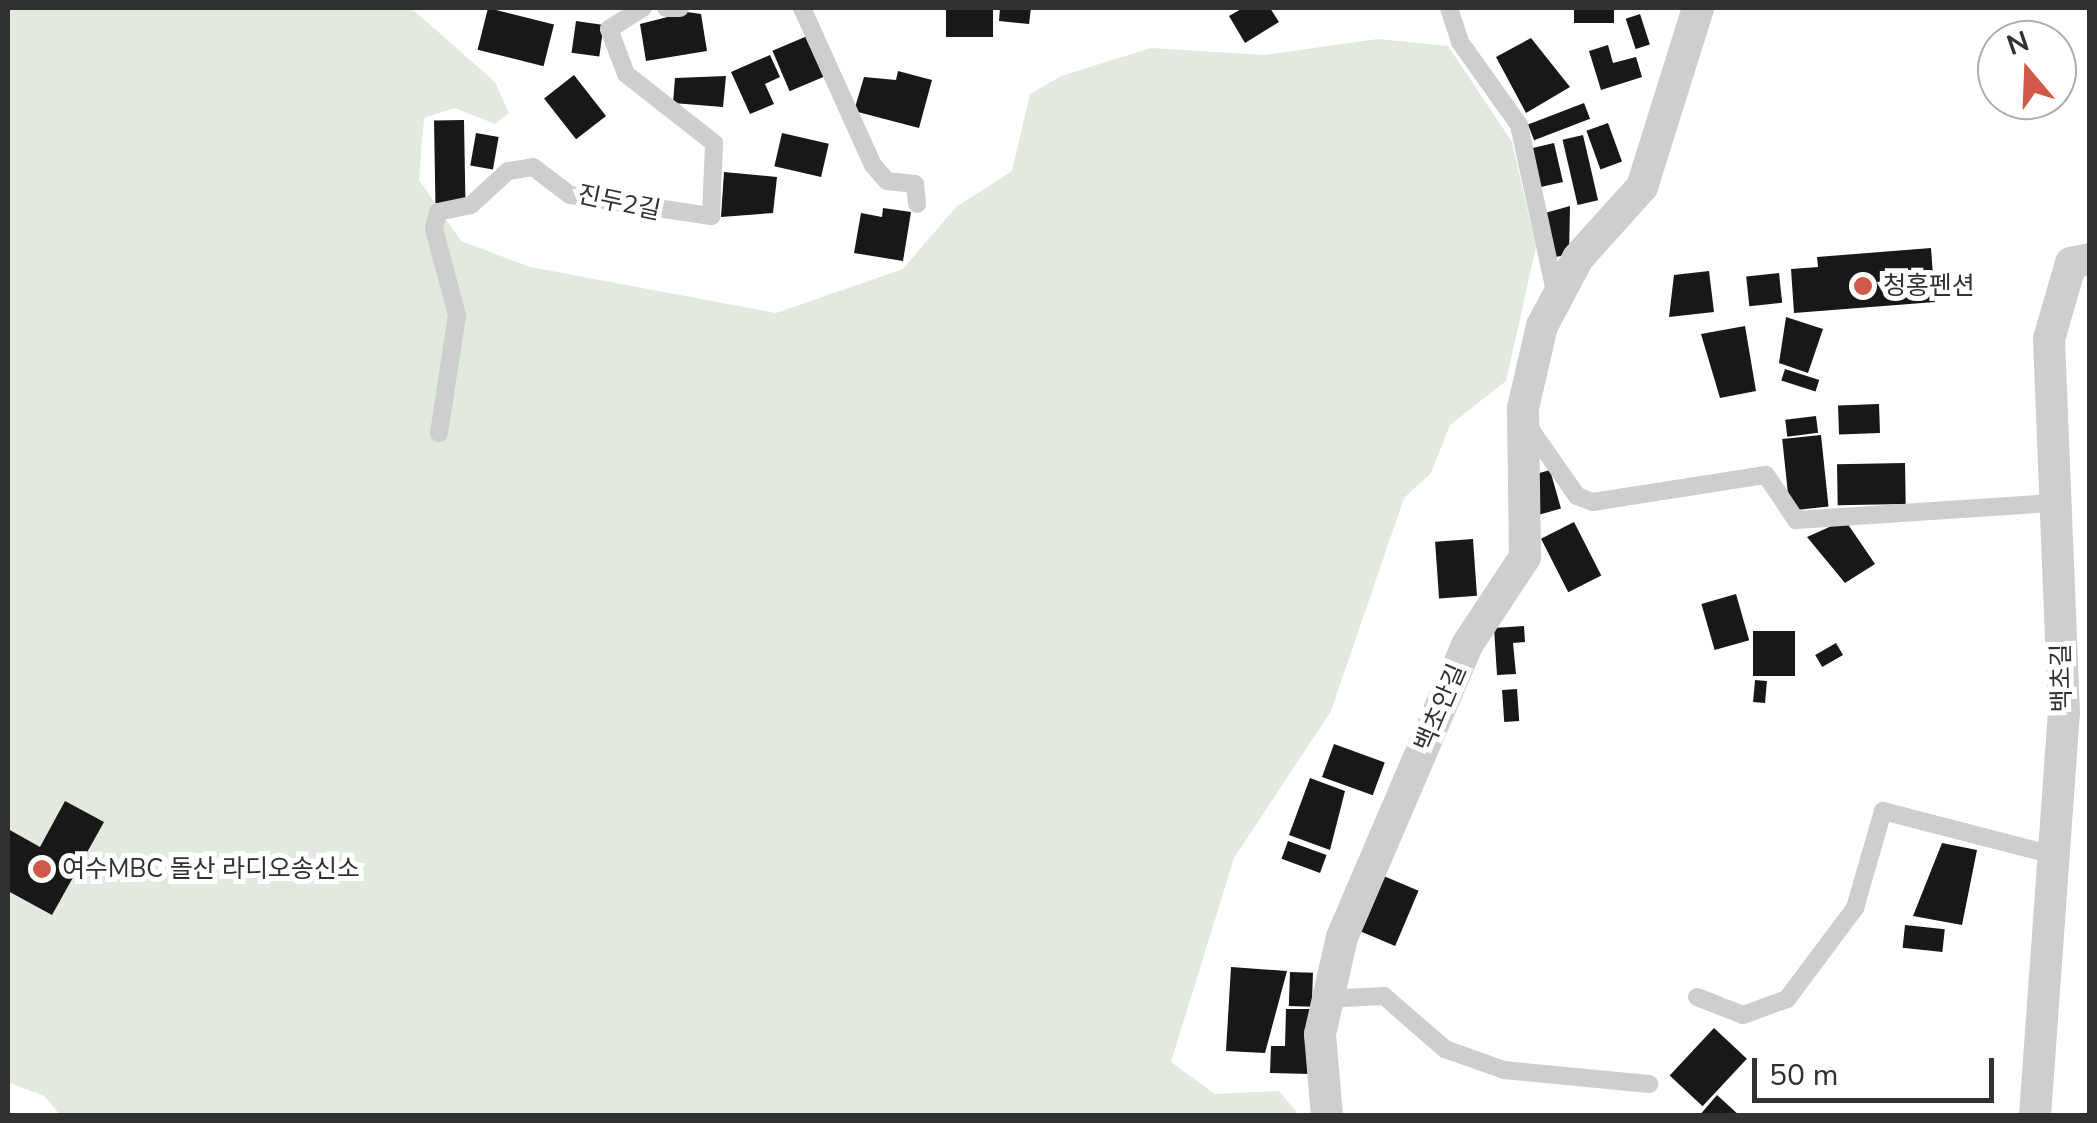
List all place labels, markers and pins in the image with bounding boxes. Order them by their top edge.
place label: 청홍펜션 [1883,271,1975,301]
marker: 청홍펜션 [1852,275,1874,297]
place label: 여수MBC 돌산 라디오송신소 [62,854,360,884]
marker: 여수MBC 돌산 라디오송신소 [31,858,53,880]

